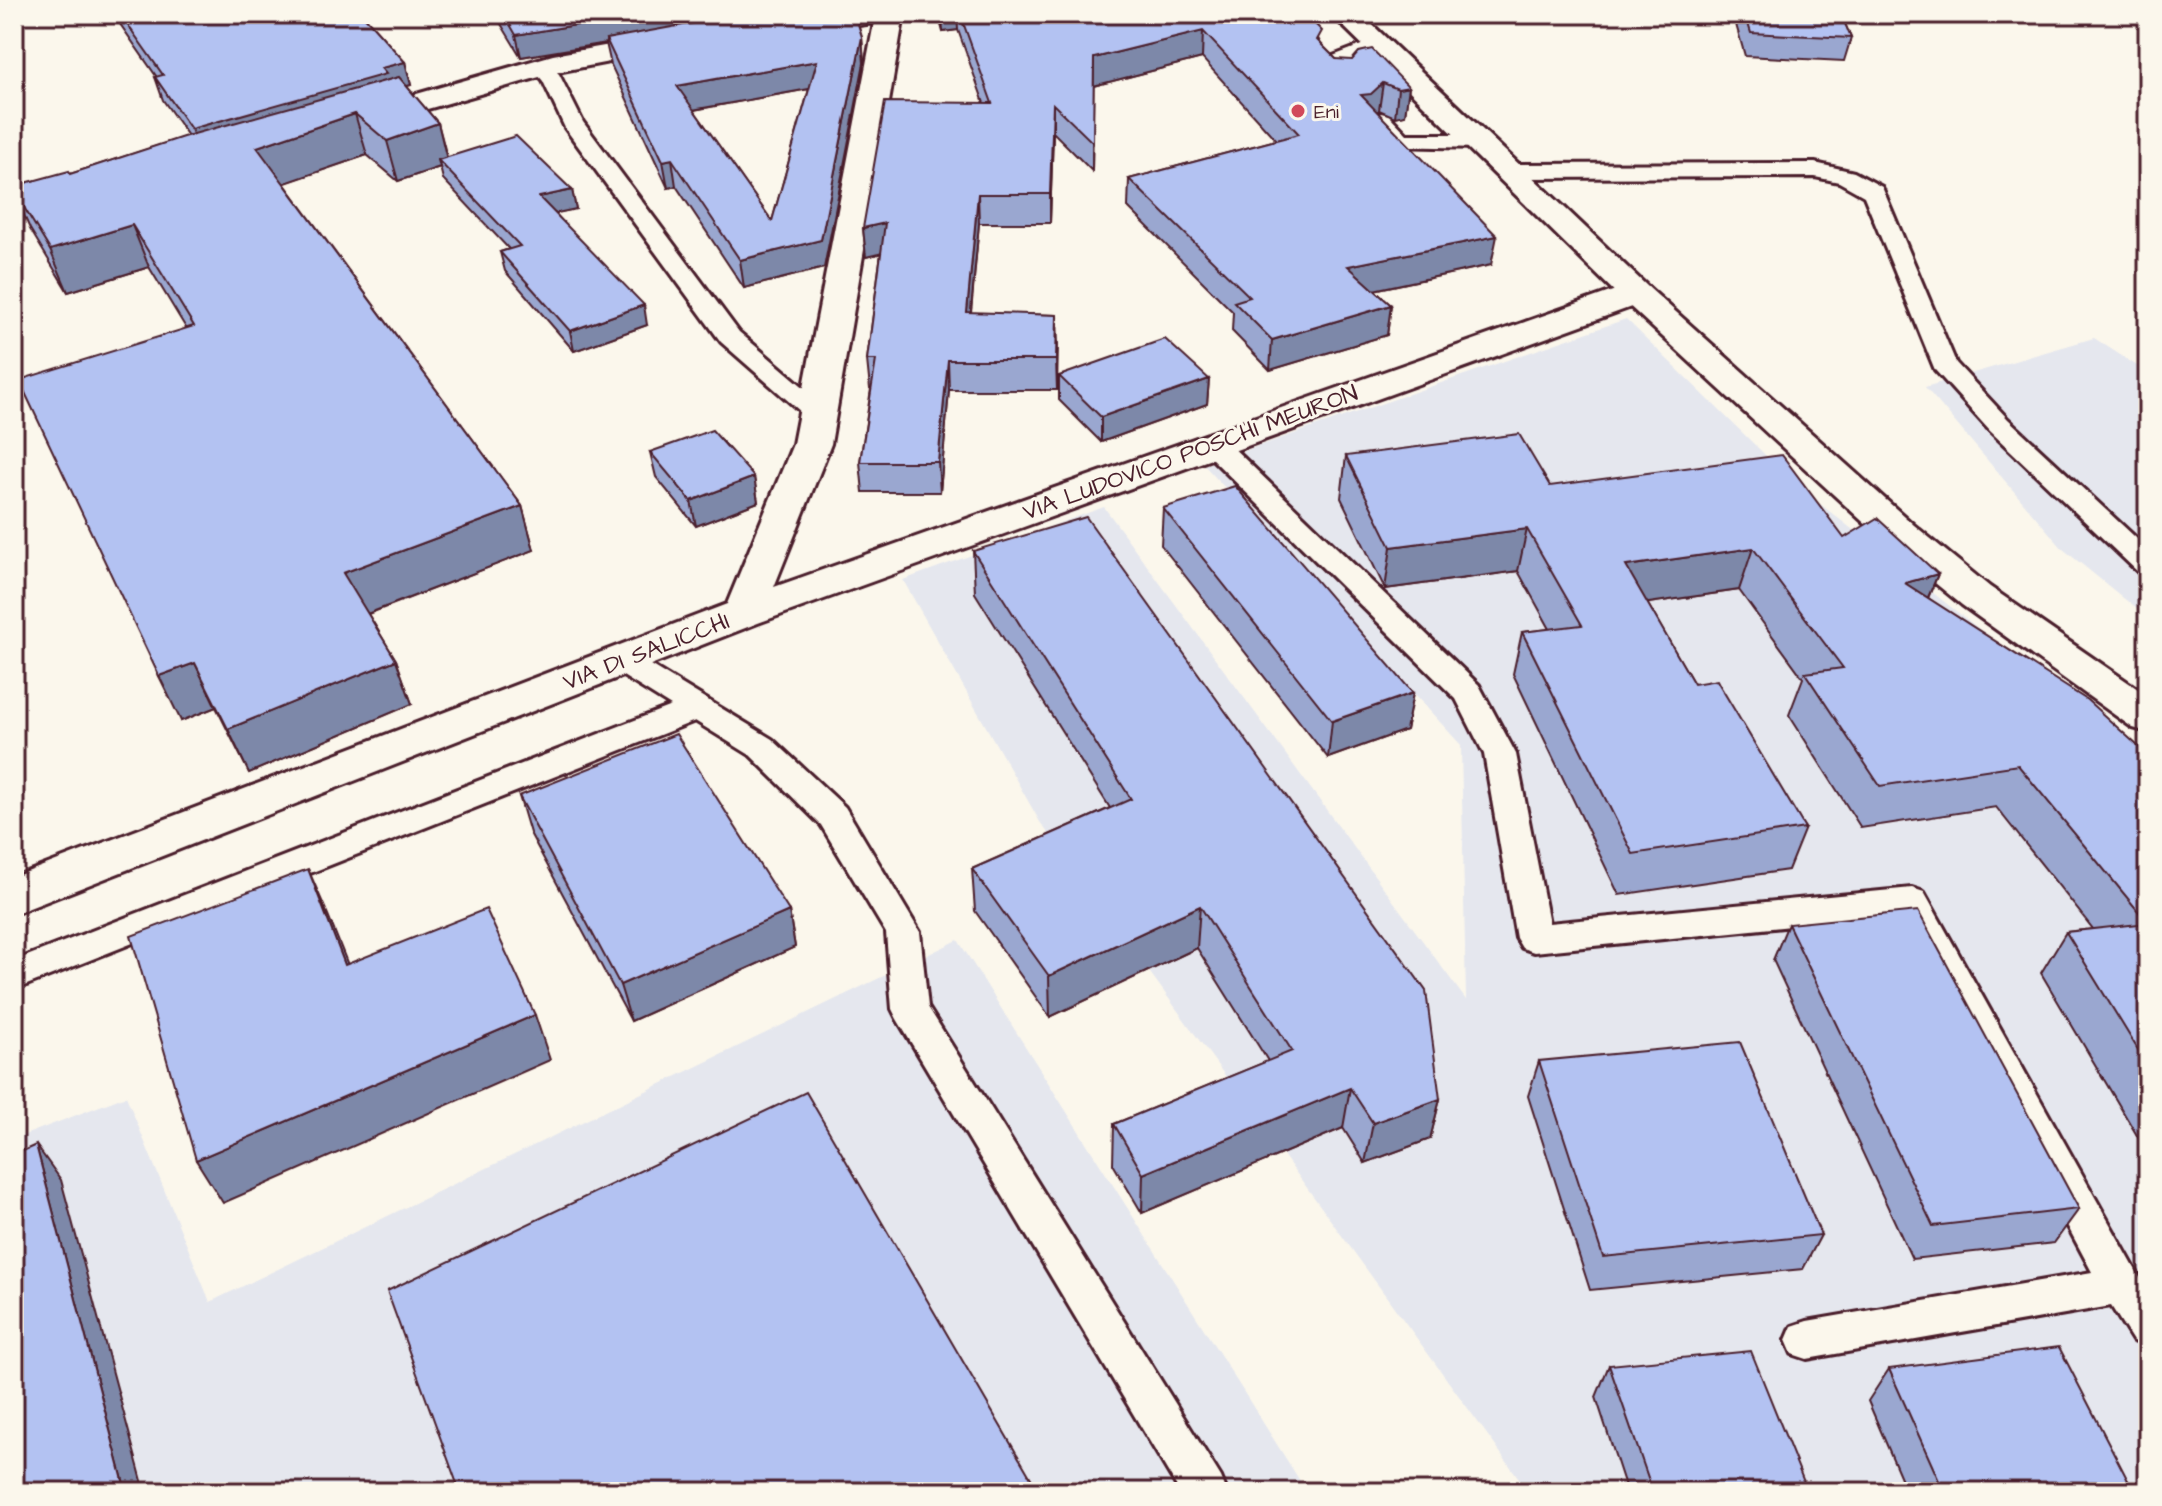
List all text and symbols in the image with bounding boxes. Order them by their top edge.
place label: Eni [1314,98,1339,126]
marker: Eni [1289,102,1307,120]
street label: VIA LUDOVICO POSCHI MEURON [1018,376,1363,529]
street label: VIA DI SALICCHI [558,605,734,699]

